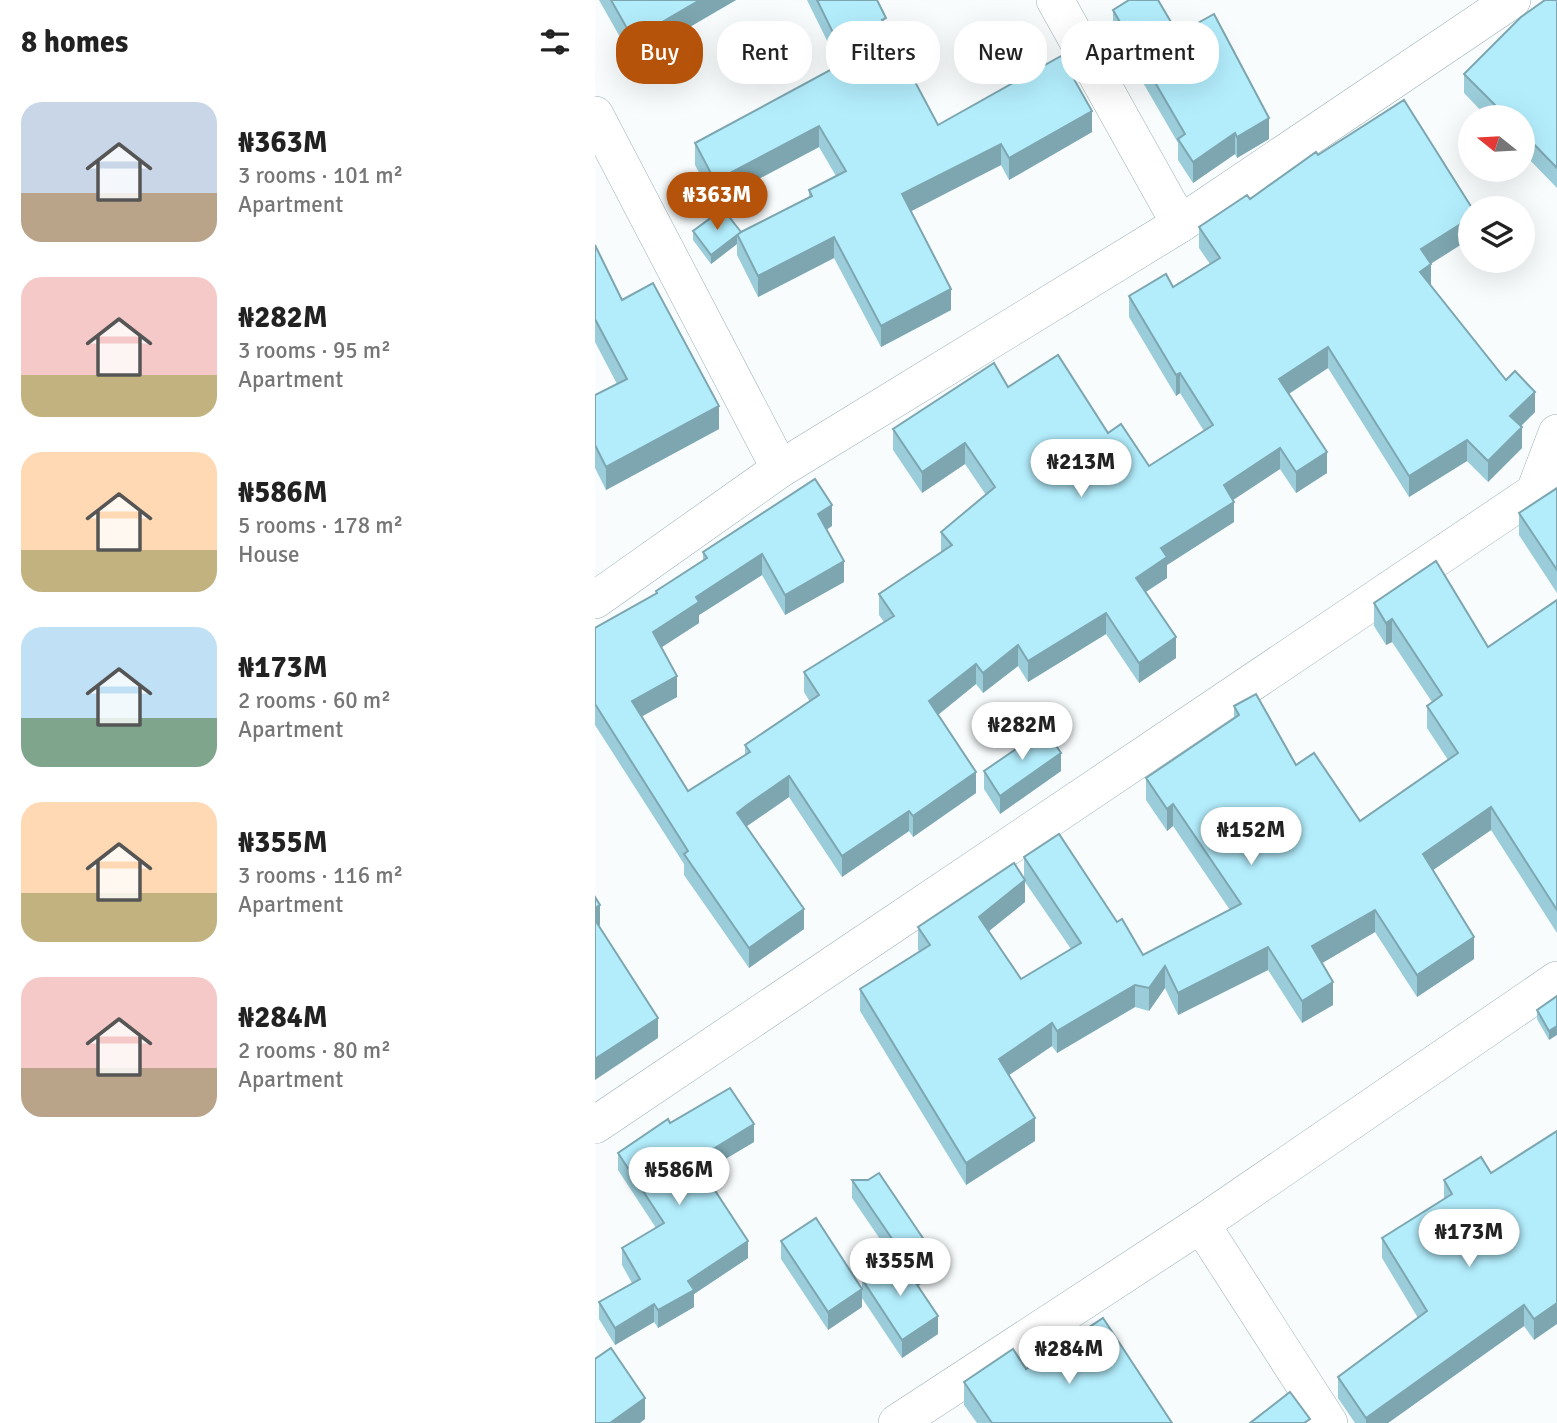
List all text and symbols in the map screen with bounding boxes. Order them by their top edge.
chip: Buy [616,21,703,84]
chip: Rent [717,21,812,84]
chip: Filters [826,21,940,84]
chip: New [954,21,1047,84]
chip: Apartment [1061,21,1219,84]
icon: filters [536,23,574,61]
text: 8 homes [21,24,128,61]
north arrow [1458,105,1535,182]
map controls [1458,105,1535,273]
text: ₦363M [238,124,328,161]
icon: home [77,130,161,214]
text: 3 rooms · 101 m² [238,161,403,190]
pin: ₦363M [668,173,766,232]
text: ₦363M [683,180,751,209]
text: Apartment [238,190,343,219]
button: layers [1458,196,1535,273]
text: ₦282M [238,299,328,336]
icon: home [77,305,161,389]
text: 3 rooms · 95 m² [238,336,391,365]
text: Apartment [238,365,343,394]
pin: ₦213M [1032,440,1130,499]
text: ₦213M [1047,447,1115,476]
text: ₦586M [238,474,328,511]
icon: home [77,480,161,564]
text: 5 rooms · 178 m² [238,511,403,540]
text: House [238,540,300,569]
text: ₦173M [238,649,328,686]
icon: home [77,655,161,739]
text: 2 rooms · 60 m² [238,686,391,715]
pin: ₦282M [973,702,1071,762]
text: ₦282M [988,710,1056,739]
text: Apartment [238,715,343,744]
pin: ₦152M [1202,808,1300,867]
text: ₦152M [1217,815,1285,844]
text: ₦355M [238,824,328,861]
icon: home [77,830,161,914]
text: 3 rooms · 116 m² [238,861,403,890]
text: Apartment [238,890,343,919]
text: ₦284M [238,999,328,1036]
icon: home [77,1005,161,1089]
text: 2 rooms · 80 m² [238,1036,391,1065]
text: Apartment [238,1065,343,1094]
pin: ₦586M [630,1148,728,1207]
text: ₦586M [645,1155,713,1184]
pin: ₦173M [1420,1210,1518,1269]
text: ₦173M [1435,1217,1503,1246]
pin: ₦355M [851,1238,949,1298]
text: ₦355M [866,1246,934,1275]
pin: ₦284M [1020,1326,1118,1386]
text: ₦284M [1035,1334,1103,1363]

